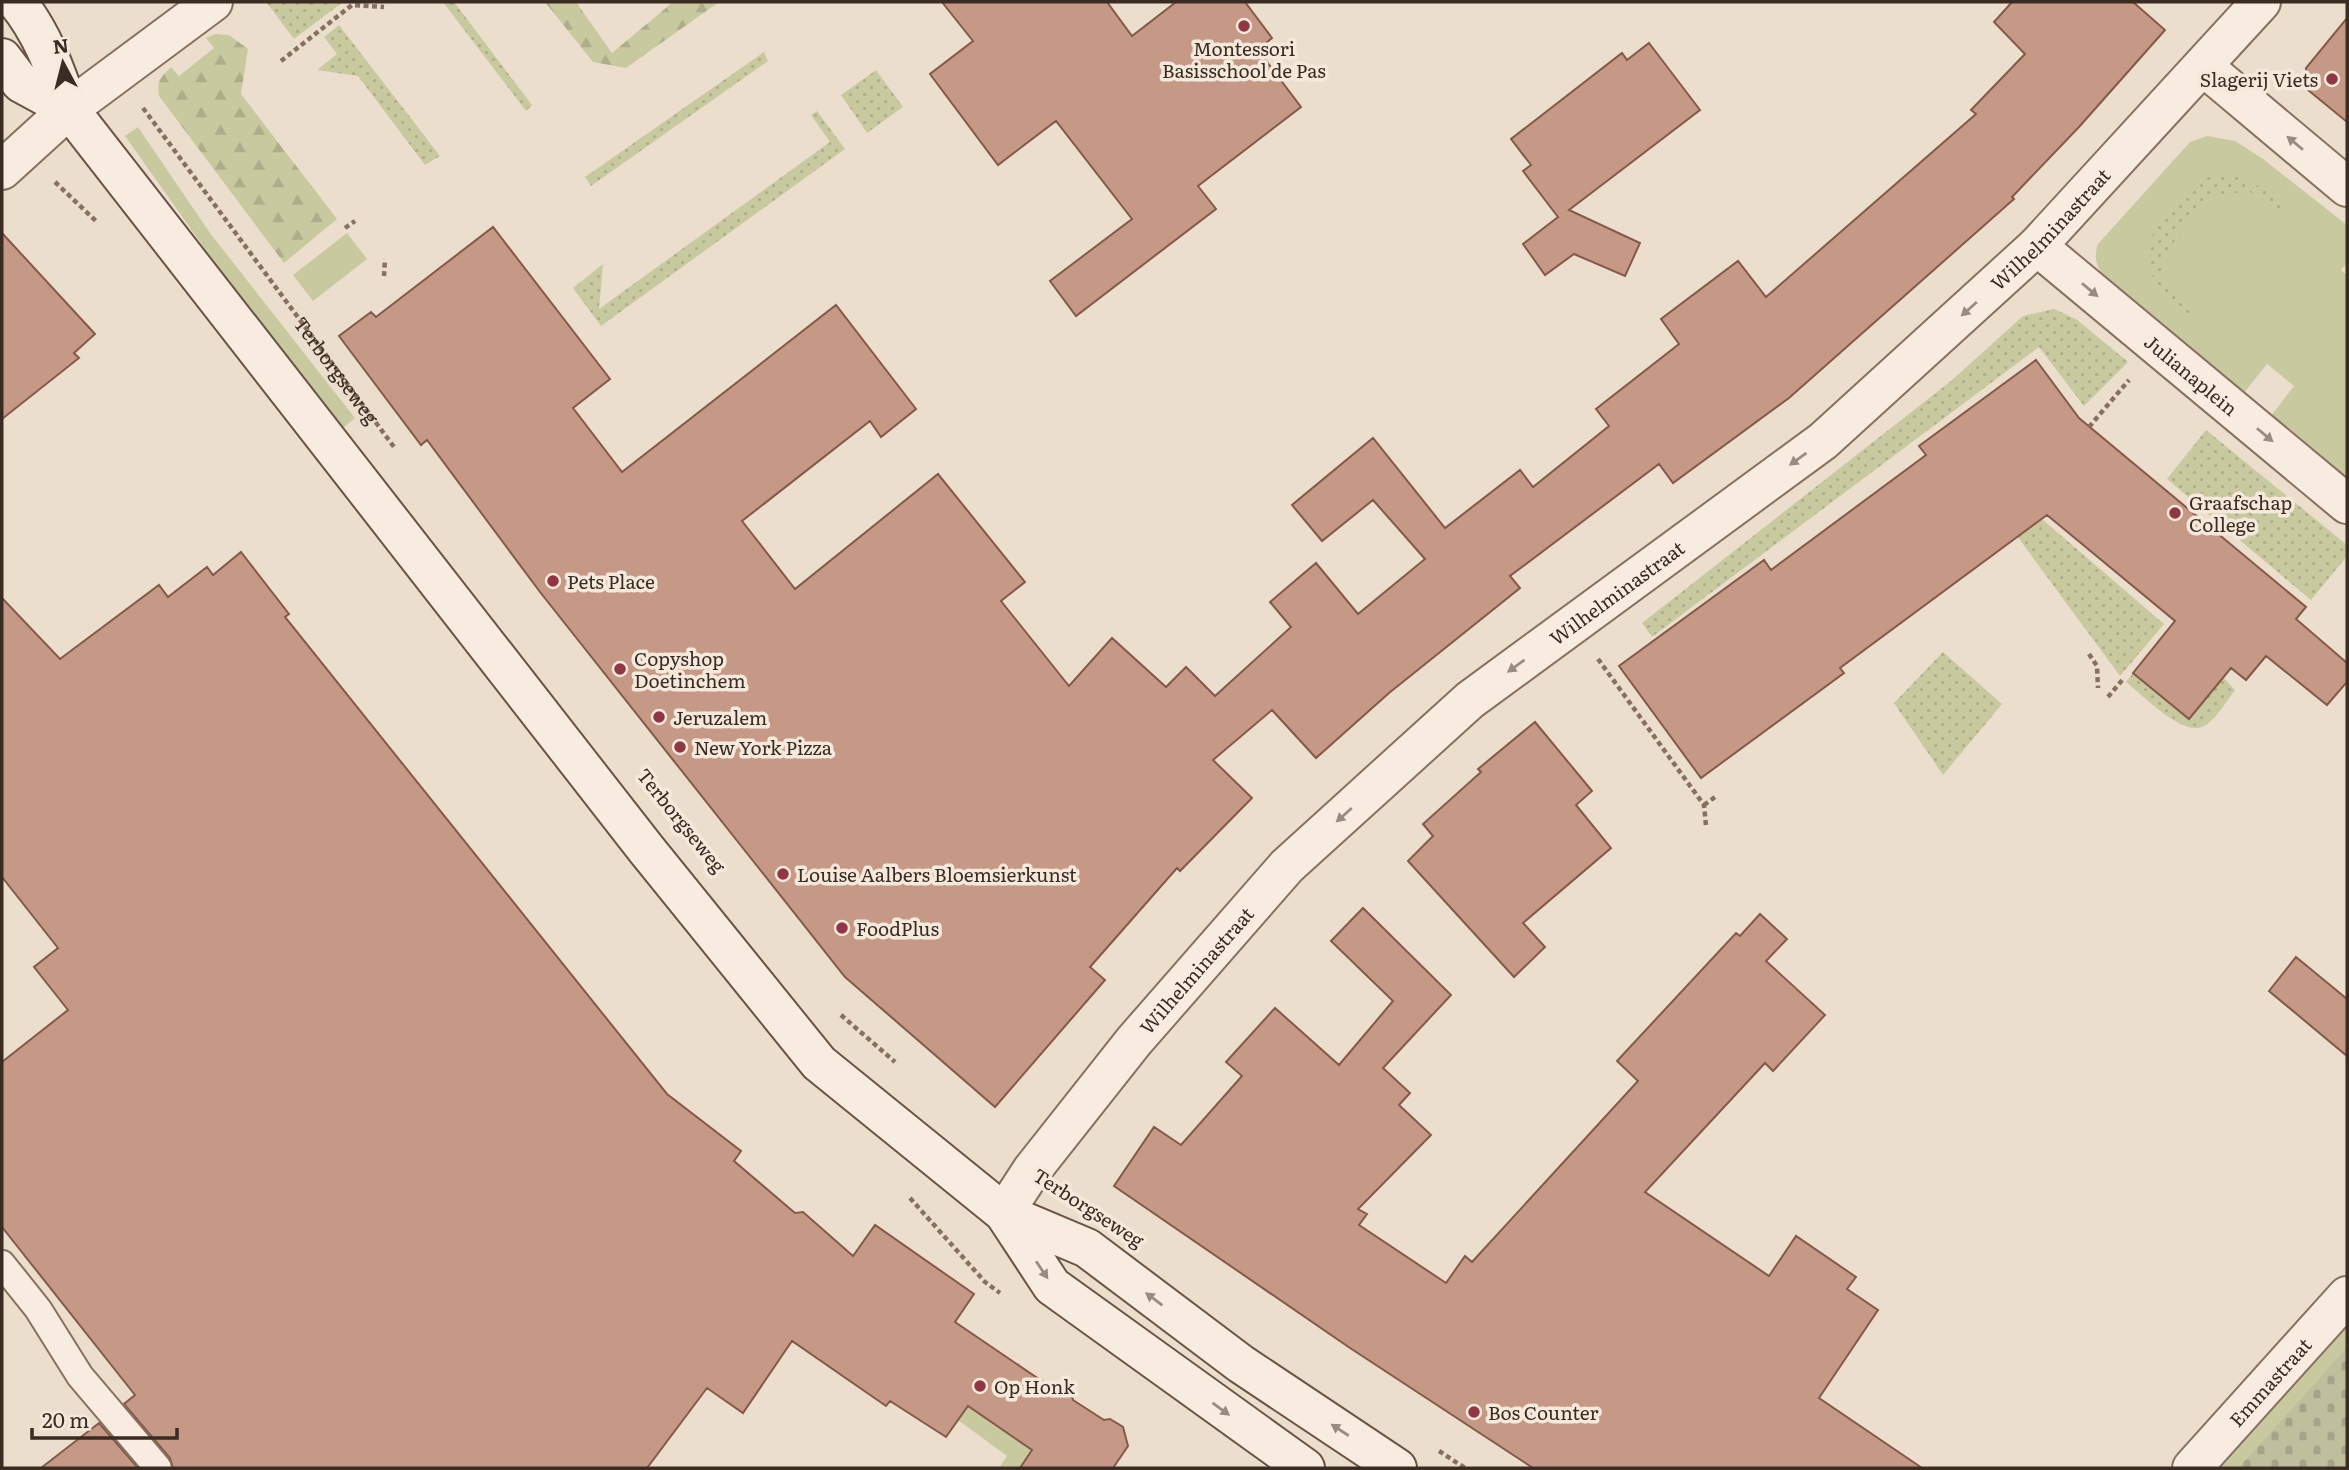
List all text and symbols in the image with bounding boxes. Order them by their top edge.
marker: Montessori Basisschool de Pas [1236,18,1252,34]
north arrow [28,28,98,98]
text: N [51,30,70,60]
place label: Montessori Basisschool de Pas [1162,34,1326,84]
place label: Slagerij Viets [2200,65,2318,93]
marker: Slagerij Viets [2324,71,2340,87]
one-way arrow [2286,135,2304,151]
street label: Wilhelminastraat [1984,161,2116,296]
one-way arrow [2081,282,2098,297]
one-way arrow [1961,300,1978,316]
street label: Terborgseweg [288,310,386,430]
street label: Julianaplein [2139,327,2244,422]
one-way arrow [2256,427,2273,442]
one-way arrow [1790,452,1808,467]
place label: Graafschap College [2189,488,2292,538]
marker: Graafschap College [2167,505,2183,521]
street label: Wilhelminastraat [1543,533,1690,651]
place label: Pets Place [567,567,655,595]
marker: Pets Place [545,573,561,589]
place label: Copyshop Doetinchem [634,644,746,694]
one-way arrow [1507,659,1525,673]
marker: Copyshop Doetinchem [612,661,628,677]
place label: Jeruzalem [673,703,767,731]
marker: Jeruzalem [651,709,667,725]
place label: New York Pizza [694,733,833,761]
marker: New York Pizza [672,739,688,755]
street label: Terborgseweg [631,762,733,879]
one-way arrow [1336,806,1353,822]
place label: Louise Aalbers Bloemsierkunst [797,860,1077,888]
marker: Louise Aalbers Bloemsierkunst [775,866,791,882]
street label: Wilhelminastraat [1132,900,1260,1040]
place label: FoodPlus [856,914,939,942]
marker: FoodPlus [834,920,850,936]
street label: Terborgseweg [1028,1161,1150,1254]
one-way arrow [1035,1260,1048,1280]
one-way arrow [1146,1291,1164,1306]
street label: Emmastraat [2222,1331,2317,1432]
place label: Op Honk [994,1372,1075,1400]
marker: Op Honk [972,1378,988,1394]
scale bar [32,1396,177,1440]
place label: Bos Counter [1488,1398,1598,1426]
one-way arrow [1211,1402,1230,1416]
text: 20 m [42,1403,89,1434]
marker: Bos Counter [1466,1404,1482,1420]
one-way arrow [1330,1424,1349,1437]

